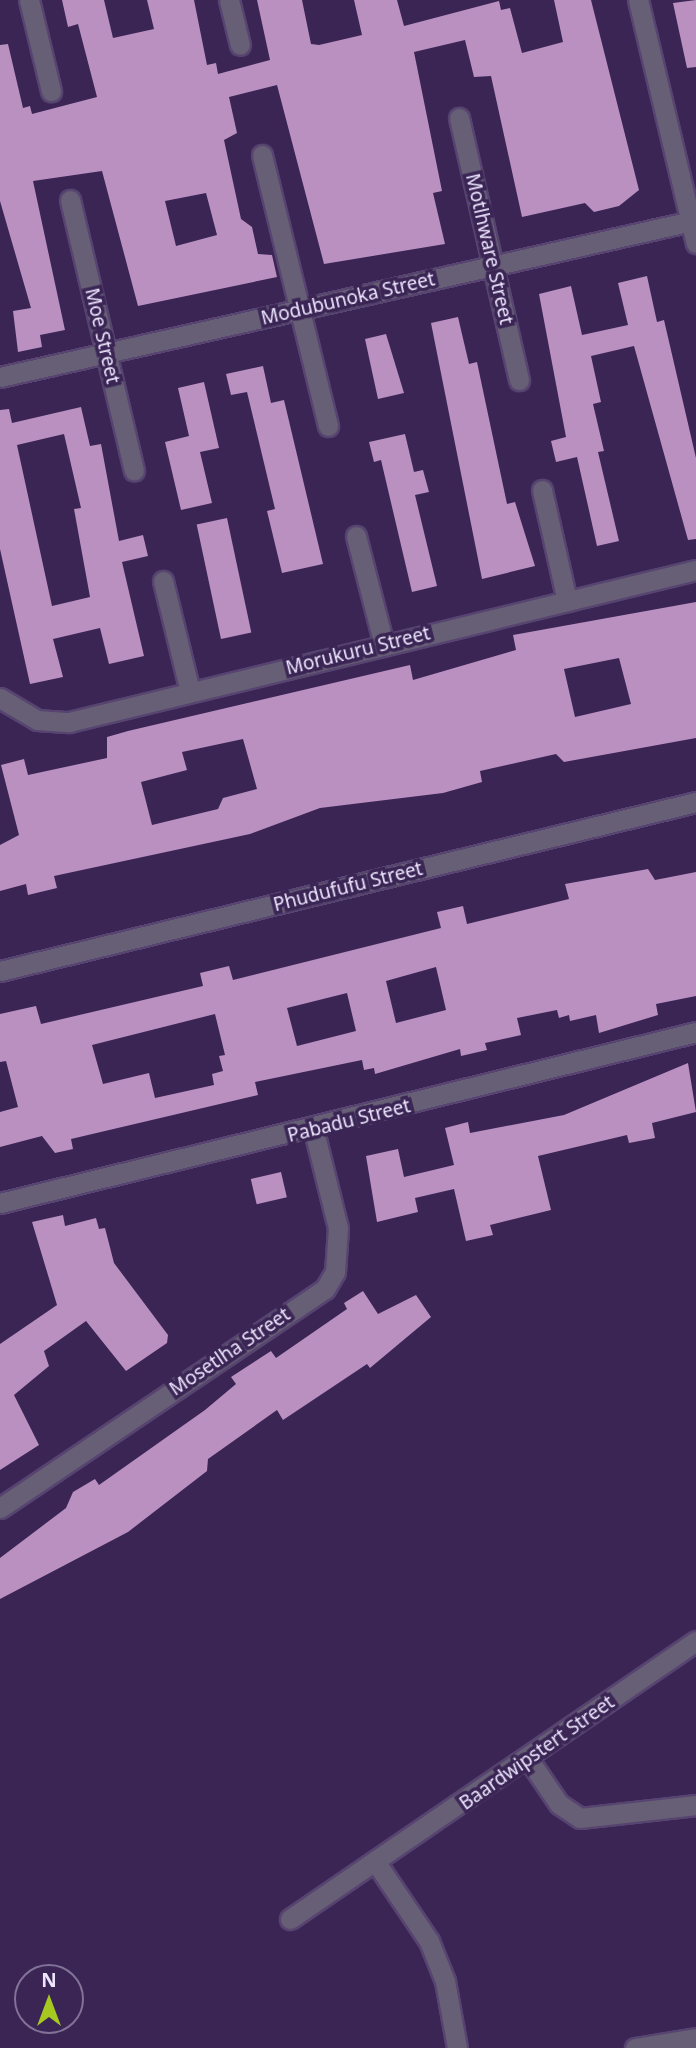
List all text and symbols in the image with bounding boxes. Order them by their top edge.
street label: Motlhware Street [461,171,517,327]
street label: Modubunoka Street [259,268,437,330]
street label: Moe Street [80,286,124,386]
street label: Morukuru Street [284,622,432,680]
street label: Phudufufu Street [271,857,425,917]
street label: Pabadu Street [285,1095,413,1147]
street label: Mosetlha Street [165,1303,295,1401]
street label: Baardwipstert Street [455,1691,619,1815]
north arrow [14,1964,84,2034]
text: N [41,1967,57,1993]

